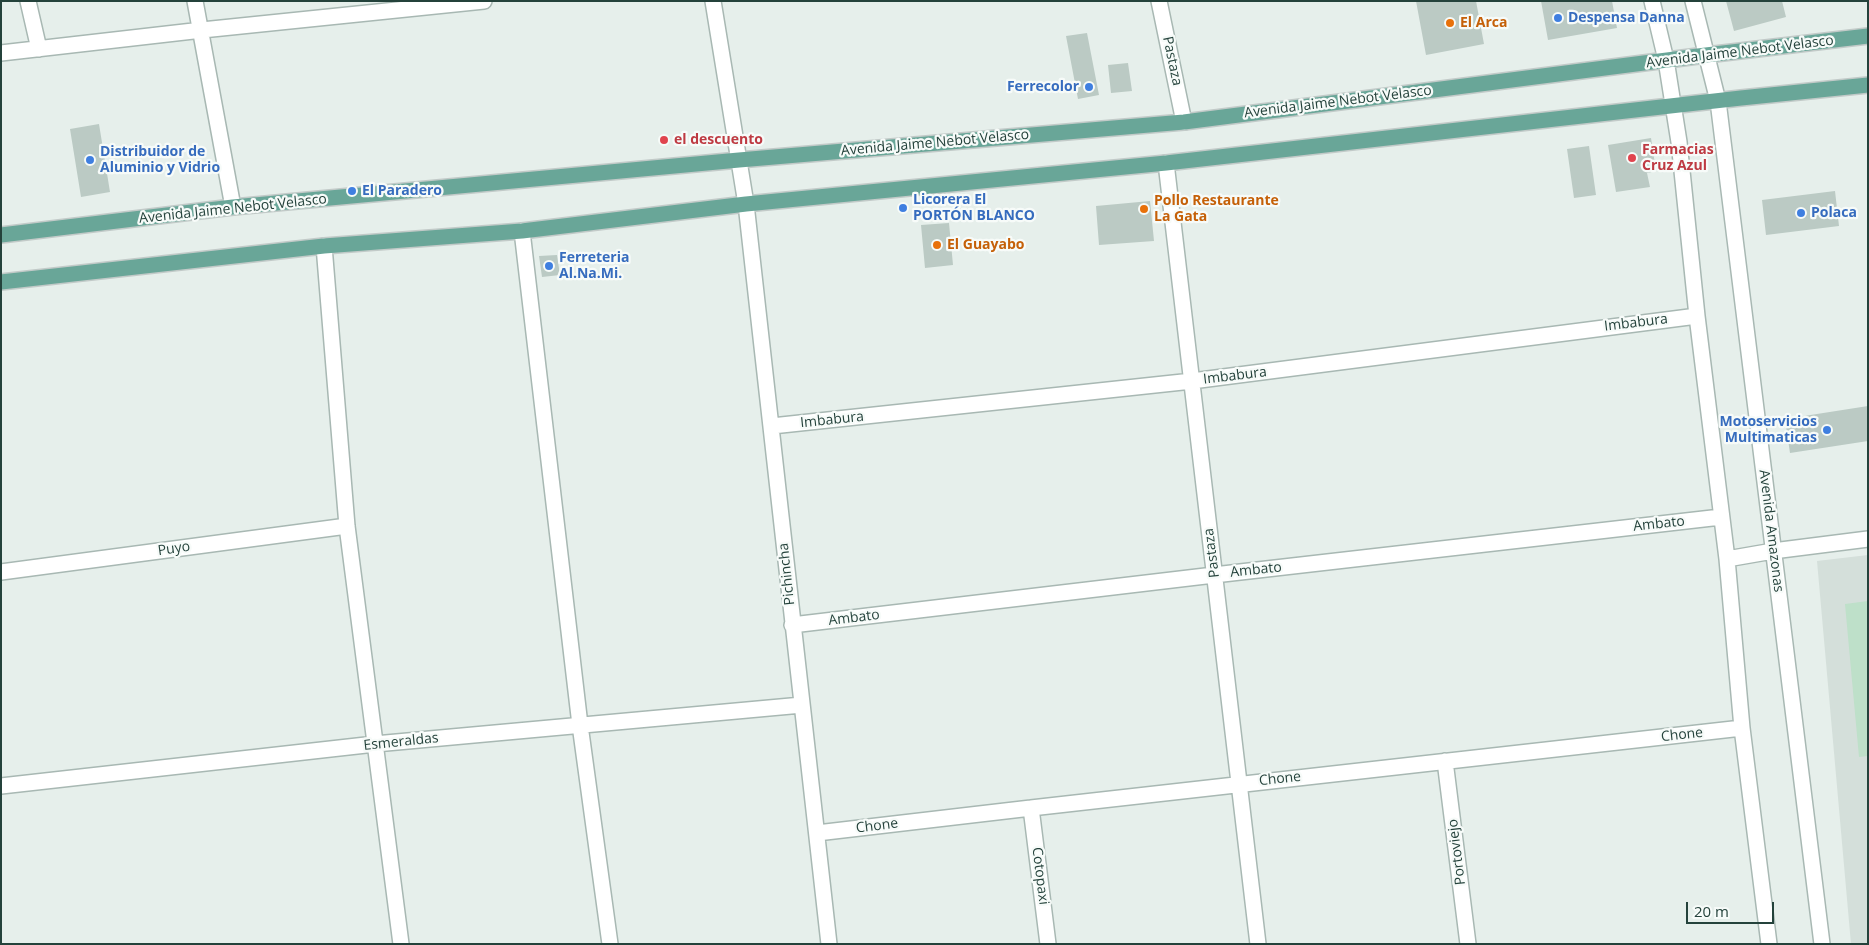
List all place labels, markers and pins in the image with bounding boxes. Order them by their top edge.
place label: Despensa Danna [1568,10,1685,26]
marker: Despensa Danna [1552,12,1564,24]
place label: El Arca [1460,15,1507,31]
marker: El Arca [1444,17,1456,29]
place label: Ferrecolor [1007,79,1079,95]
marker: Ferrecolor [1083,81,1095,93]
place label: el descuento [674,132,763,148]
marker: el descuento [658,134,670,146]
place label: Farmacias Cruz Azul [1642,142,1714,174]
place label: Distribuidor de Aluminio y Vidrio [100,144,220,176]
marker: Farmacias Cruz Azul [1626,152,1638,164]
marker: Distribuidor de Aluminio y Vidrio [84,154,96,166]
place label: El Paradero [362,183,442,199]
marker: El Paradero [346,185,358,197]
place label: Licorera El PORTÓN BLANCO [913,192,1035,224]
place label: Pollo Restaurante La Gata [1154,193,1279,226]
marker: Licorera El PORTÓN BLANCO [897,202,909,214]
marker: Pollo Restaurante La Gata [1138,203,1150,215]
place label: Polaca [1811,205,1857,221]
marker: Polaca [1795,207,1807,219]
place label: El Guayabo [947,237,1024,253]
marker: El Guayabo [931,239,943,251]
place label: Ferreteria Al.Na.Mi. [559,250,629,282]
marker: Ferreteria Al.Na.Mi. [543,260,555,272]
place label: Motoservicios Multimaticas [1719,414,1817,447]
marker: Motoservicios Multimaticas [1821,424,1833,436]

